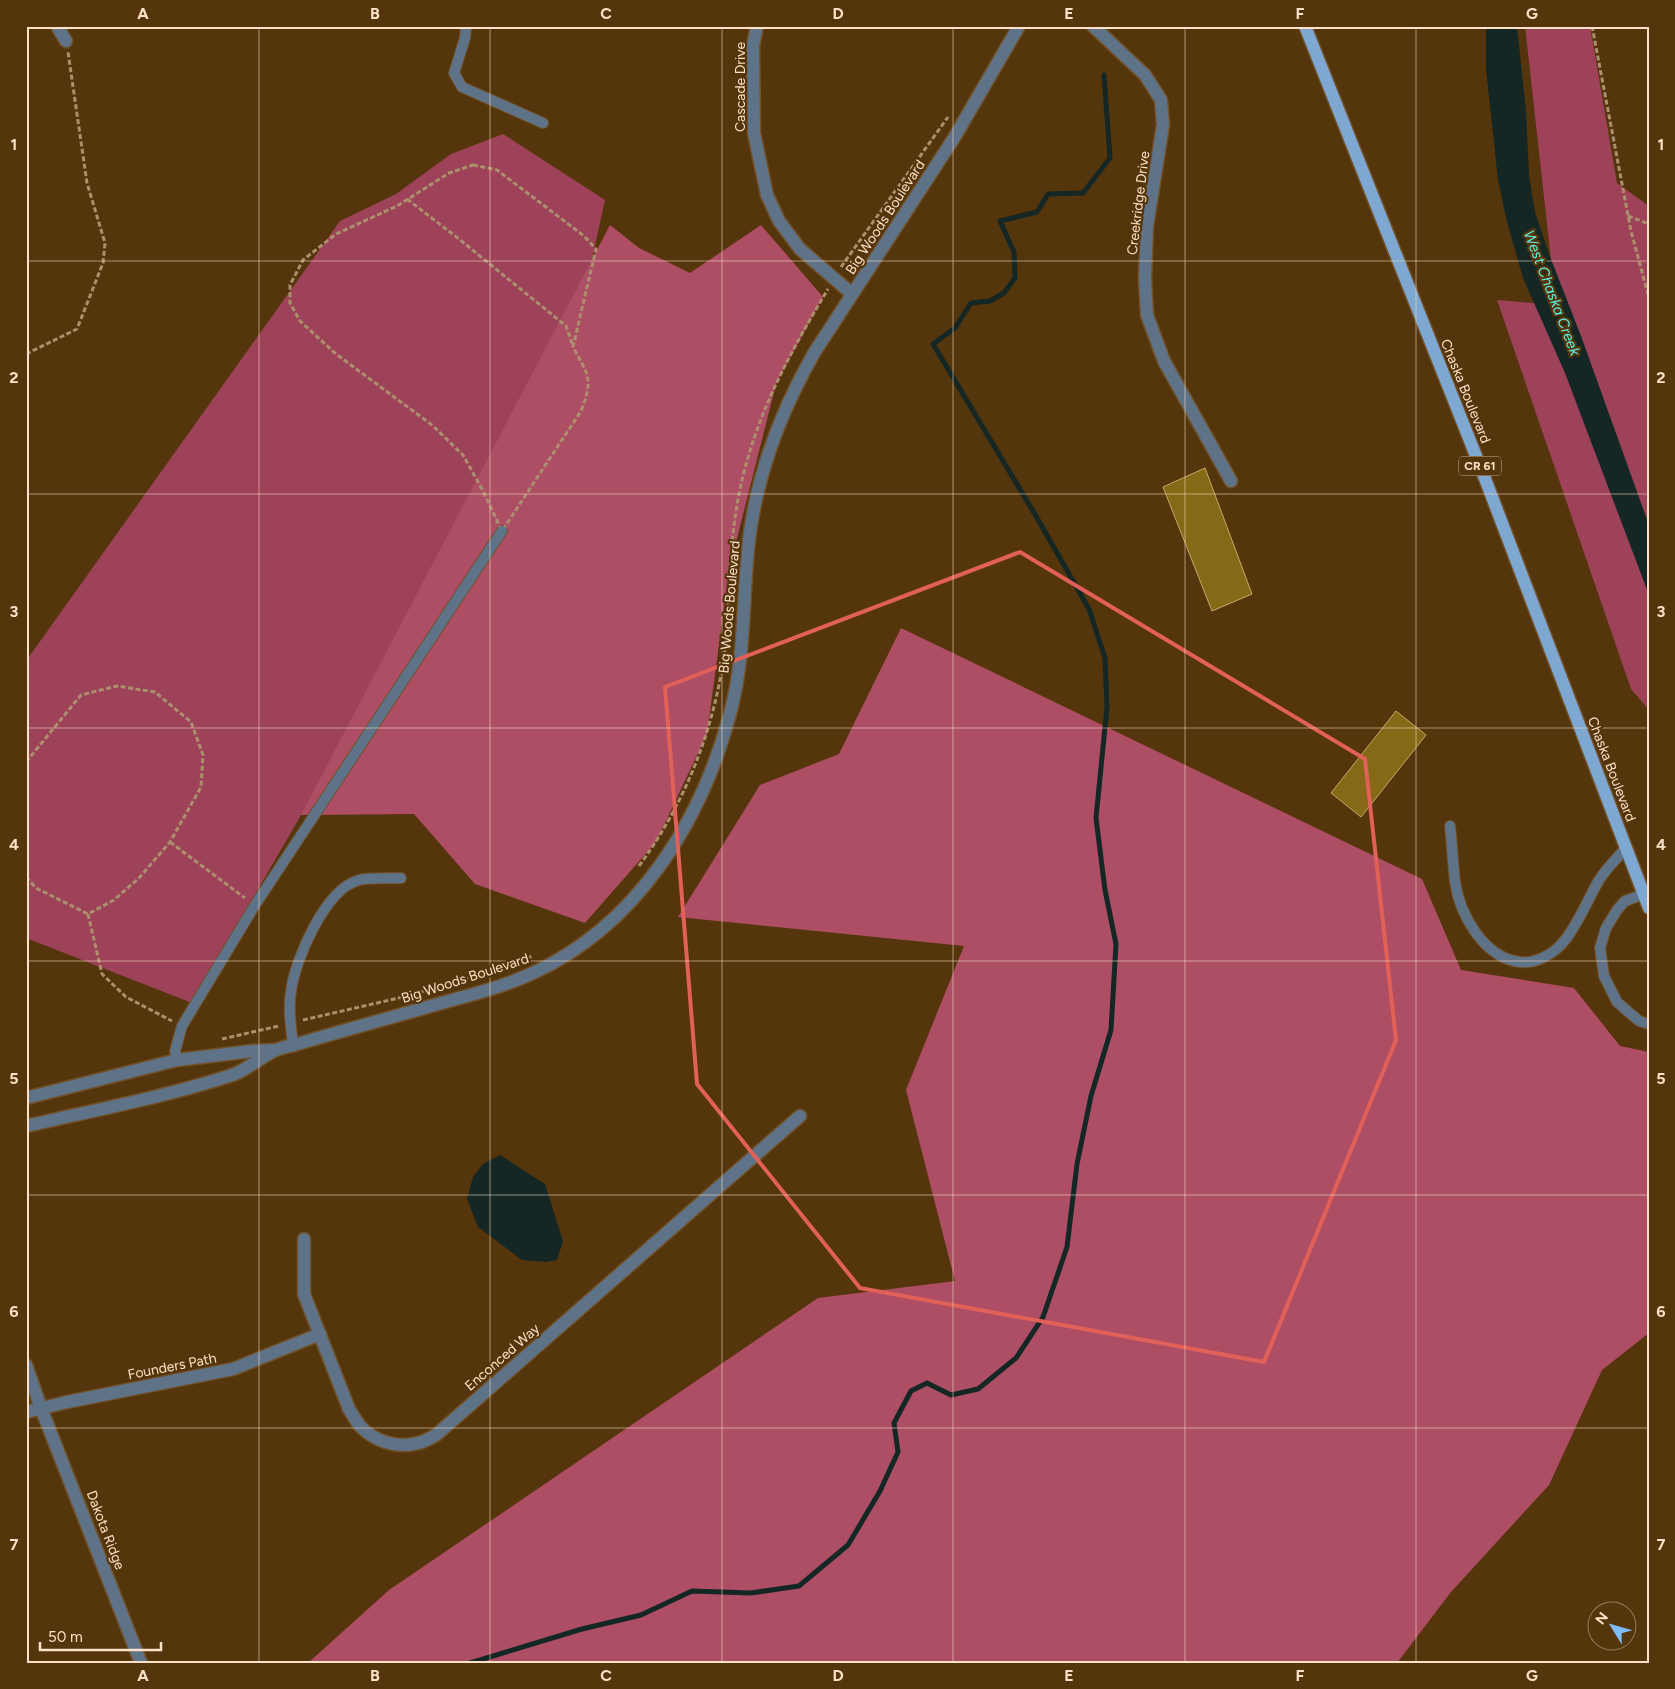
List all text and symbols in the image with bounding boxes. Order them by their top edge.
text: A [137,4,149,23]
text: B [370,4,380,23]
text: C [600,4,612,23]
text: D [832,4,844,23]
text: E [1064,4,1074,23]
text: F [1296,4,1305,23]
text: G [1526,4,1538,23]
street label: Cascade Drive [732,42,749,132]
text: 1 [11,135,17,154]
text: 1 [1658,135,1664,154]
street label: Creekridge Drive [1124,150,1153,256]
street label: Big Woods Boulevard [842,157,929,278]
water label: West Chaska Creek [1520,228,1584,359]
street label: Chaska Boulevard [1437,337,1494,446]
text: 2 [9,368,19,387]
text: 2 [1656,368,1666,387]
road number: CR 61 [1459,456,1501,476]
street label: Big Woods Boulevard [715,540,744,674]
text: 3 [10,602,19,621]
text: 3 [1657,602,1666,621]
street label: Chaska Boulevard [1584,714,1639,824]
text: 4 [9,835,19,854]
text: 4 [1656,835,1666,854]
street label: Big Woods Boulevard [399,950,531,1007]
text: 5 [9,1069,19,1088]
text: 5 [1656,1069,1666,1088]
text: 6 [9,1302,19,1321]
text: 6 [1656,1302,1666,1321]
street label: Enconced Way [461,1320,544,1395]
street label: Founders Path [126,1350,218,1383]
street label: Dakota Ridge [83,1488,129,1573]
text: 7 [10,1535,19,1554]
text: 7 [1657,1535,1666,1554]
north arrow [1588,1602,1638,1652]
text: N [1592,1609,1612,1628]
scale bar [40,1619,161,1651]
text: 50 m [48,1628,83,1646]
text: A [137,1666,149,1685]
text: B [370,1666,380,1685]
text: C [600,1666,612,1685]
text: D [832,1666,844,1685]
text: E [1064,1666,1074,1685]
text: F [1296,1666,1305,1685]
text: G [1526,1666,1538,1685]

